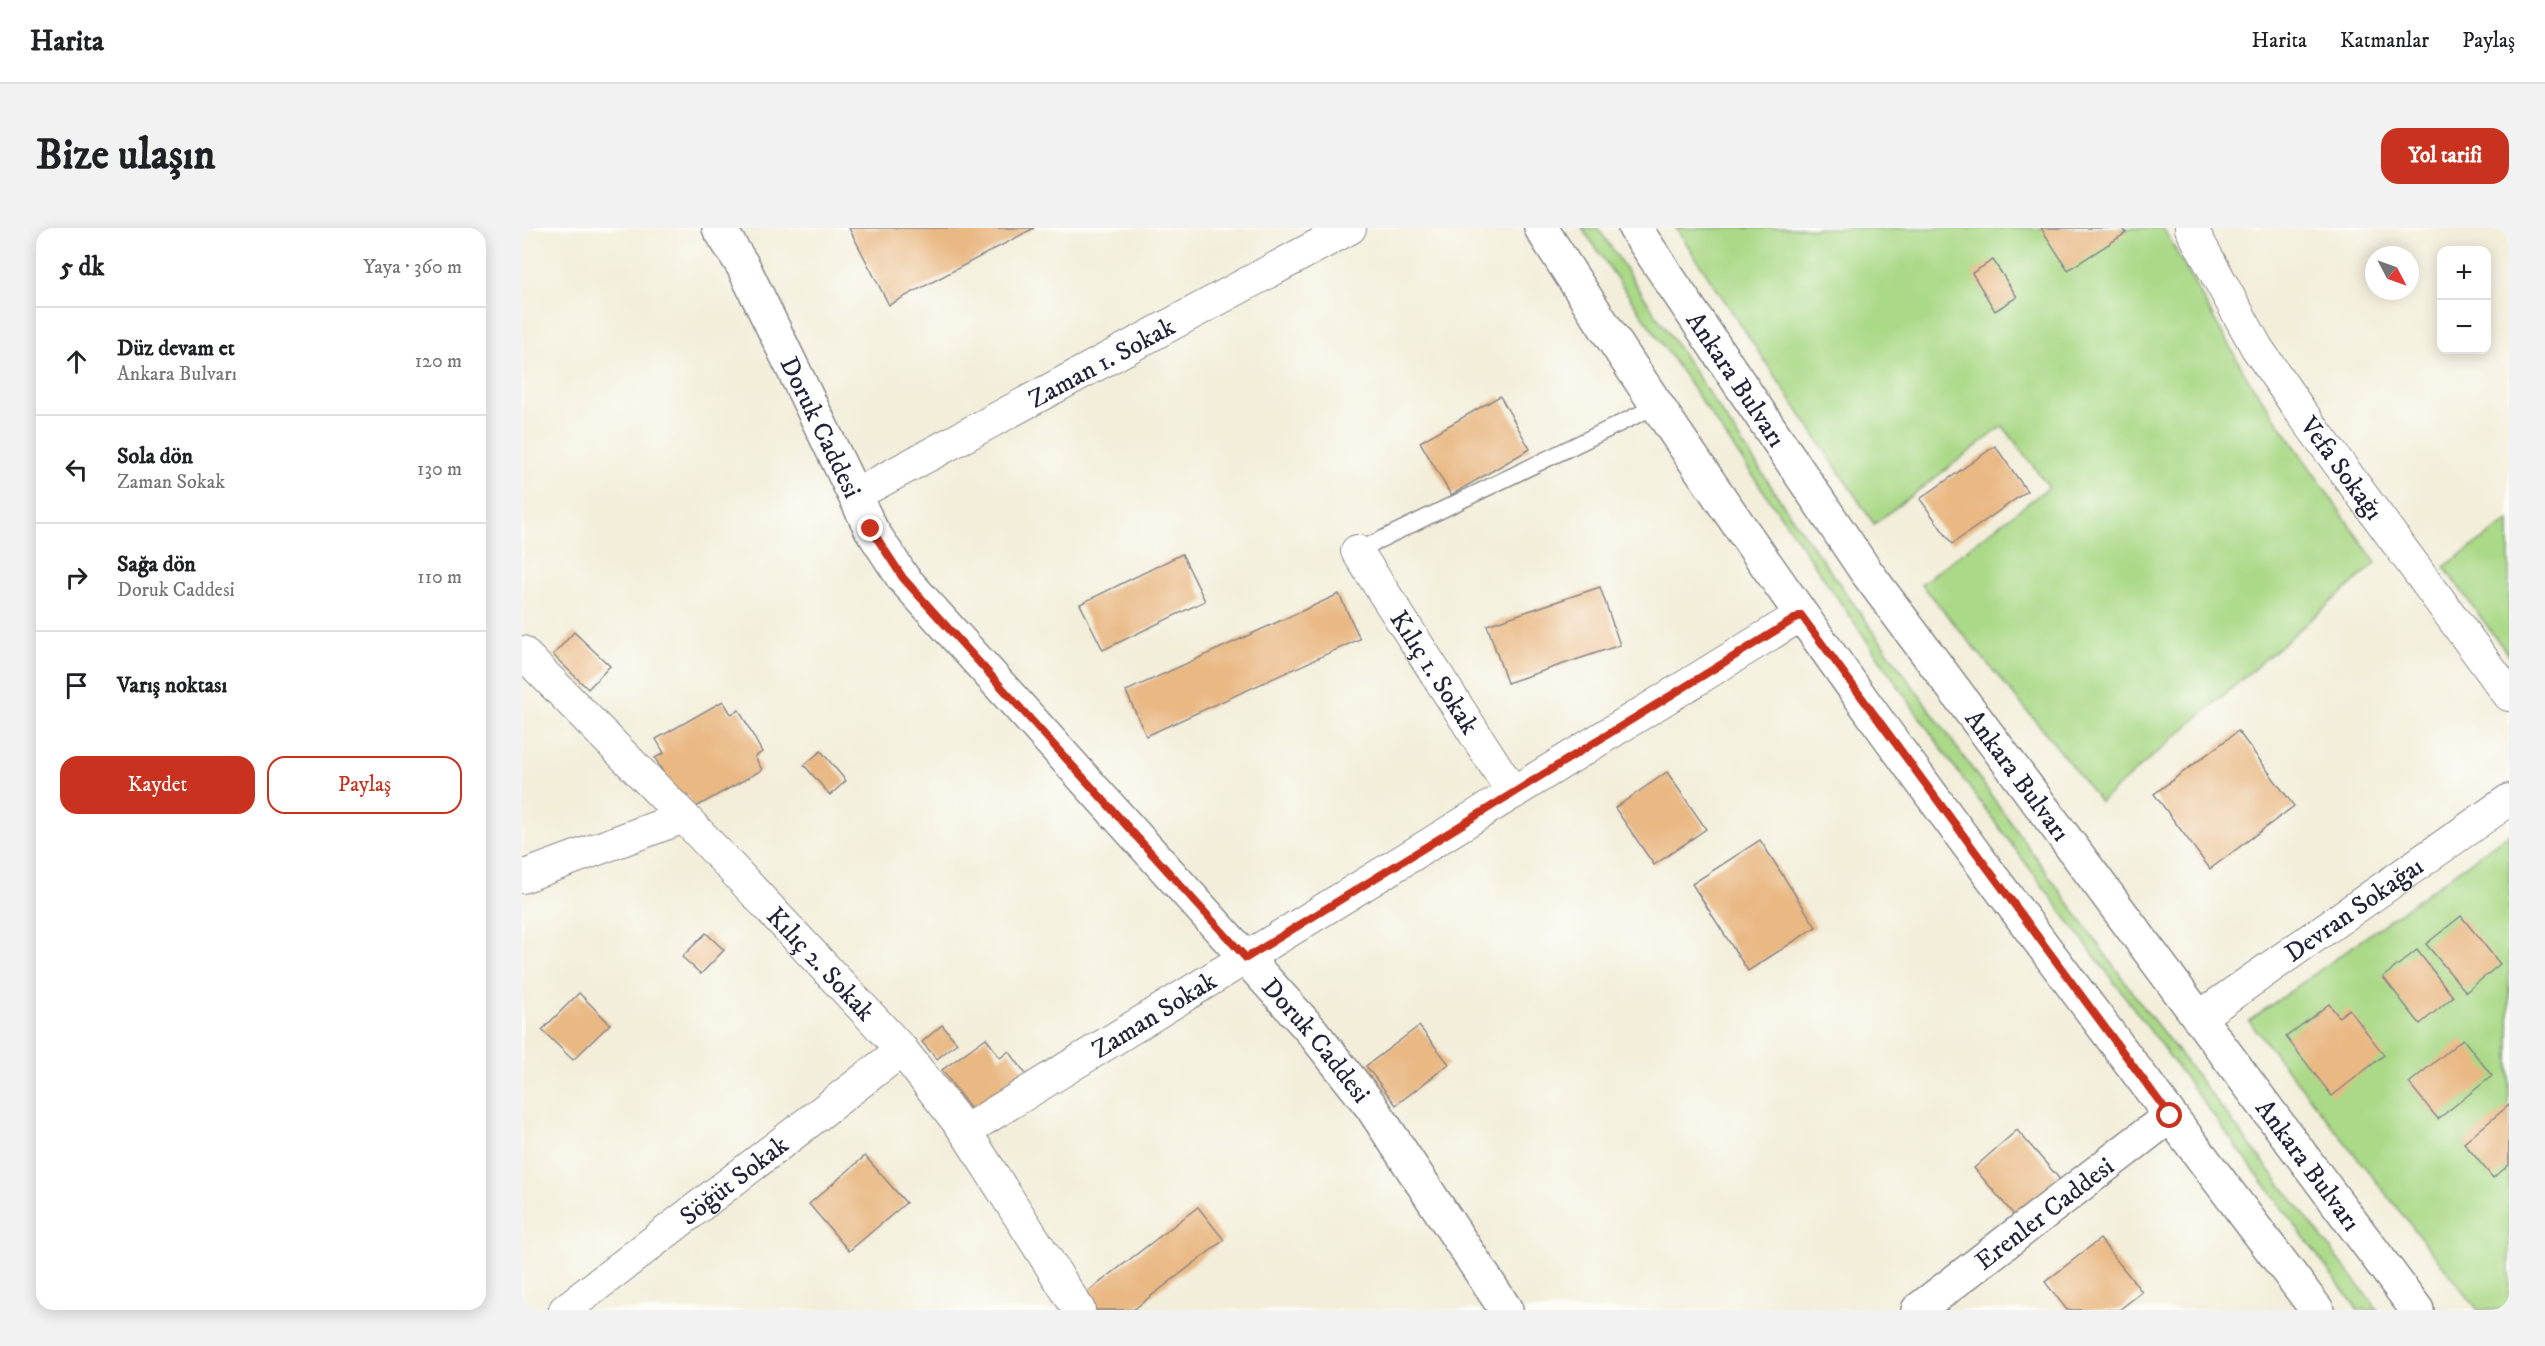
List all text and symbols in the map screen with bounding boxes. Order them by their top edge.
text: Harita [30,24,104,59]
text: Harita [2252,28,2307,54]
text: Katmanlar [2340,28,2429,54]
text: Paylaş [2462,28,2515,54]
button: Yol tarifi [2381,128,2509,184]
text: Bize ulaşın [36,130,216,182]
north arrow [2365,246,2419,300]
map controls [2437,246,2491,354]
button: + [2437,246,2491,300]
text: 5 dk [60,251,104,284]
text: Yaya · 360 m [363,255,462,280]
button: − [2437,300,2491,354]
street label: Ankara Bulvarı [1678,306,1793,454]
street label: Zaman 1. Sokak [1023,310,1181,416]
text: Düz devam et [117,335,235,362]
icon: ahead [60,345,93,378]
text: 120 m [415,349,462,374]
street label: Doruk Caddesi [772,352,868,504]
text: Ankara Bulvarı [117,362,237,387]
street label: Vefa Sokağı [2291,410,2390,527]
text: Sola dön [117,443,193,470]
icon: left [60,453,93,486]
text: 130 m [417,457,462,482]
text: Zaman Sokak [117,470,225,495]
route end [857,515,883,541]
text: Sağa dön [117,551,196,578]
icon: right [60,561,93,594]
text: 110 m [417,565,462,590]
text: Doruk Caddesi [117,578,235,603]
street label: Kılıç 1. Sokak [1382,605,1486,741]
icon: arrive [60,669,93,702]
text: Varış noktası [117,672,227,699]
street label: Ankara Bulvarı [1957,704,2077,848]
button: Kaydet [60,756,255,814]
button: Paylaş [267,756,462,814]
street label: Devran Sokağaı [2279,850,2430,970]
street label: Kılıç 2. Sokak [759,901,881,1029]
street label: Zaman Sokak [1086,965,1223,1067]
street label: Doruk Caddesi [1254,971,1377,1110]
street label: Ankara Bulvarı [2248,1093,2367,1238]
route start [2156,1102,2182,1128]
street label: Söğüt Sokak [674,1129,796,1233]
street label: Erenler Caddesi [1969,1150,2121,1278]

